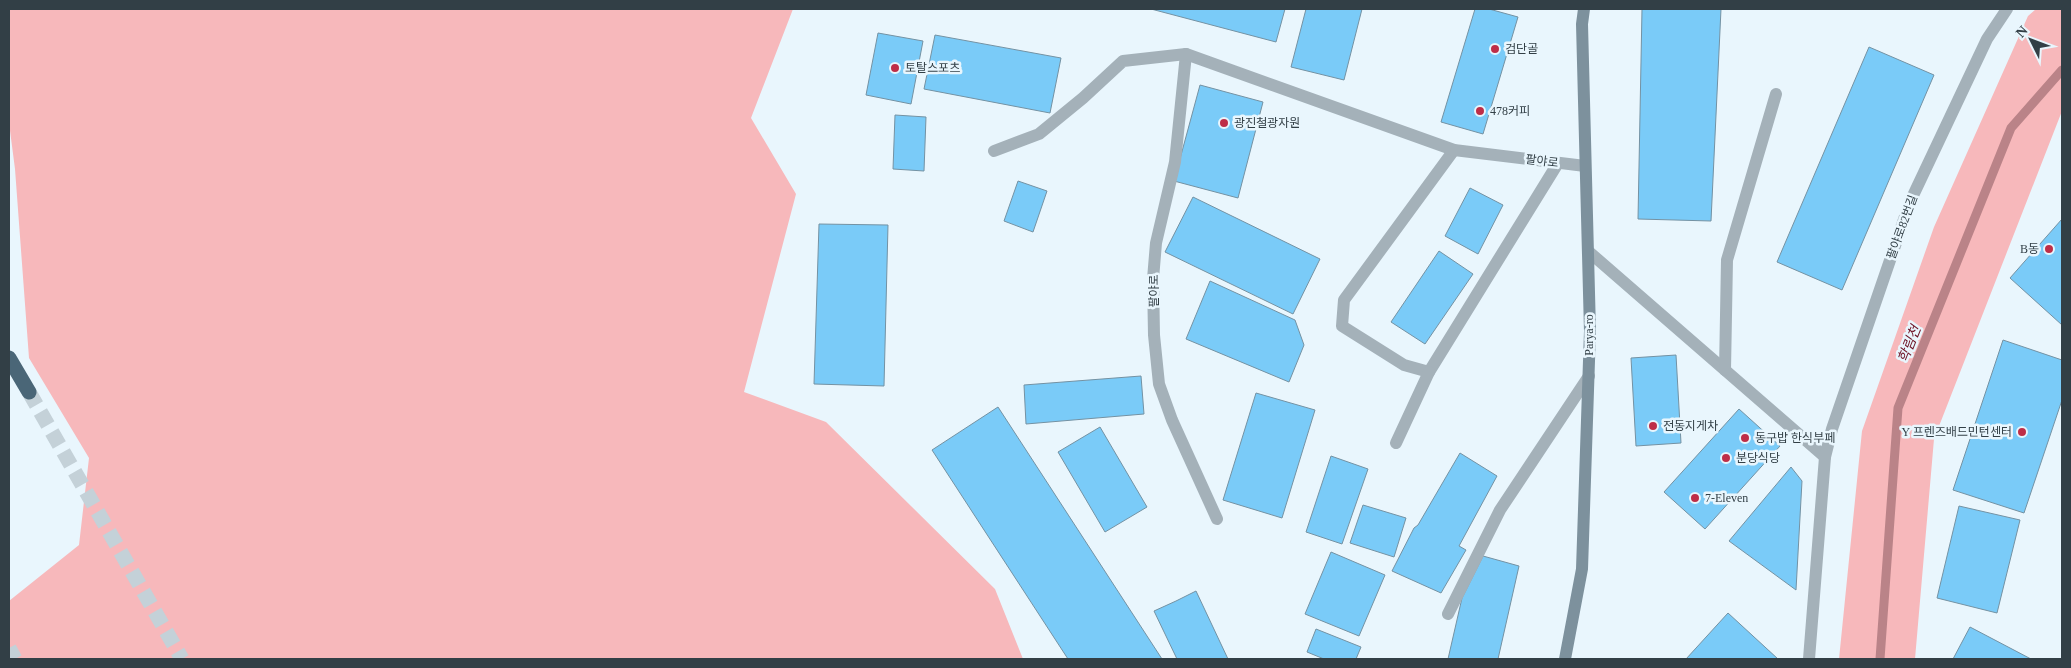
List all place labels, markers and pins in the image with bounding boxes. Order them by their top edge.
place label: 검단골 [1505,42,1538,56]
marker: 검단골 [1489,43,1501,55]
place label: 토탈스포츠 [905,61,960,75]
marker: 토탈스포츠 [889,62,901,74]
place label: 478커피 [1490,104,1530,118]
marker: 478커피 [1474,105,1486,117]
place label: 광진철광자원 [1234,116,1300,130]
marker: 광진철광자원 [1218,117,1230,129]
place label: B동 [2020,242,2039,256]
marker: B동 [2043,243,2055,255]
place label: 전동지게차 [1663,419,1718,433]
marker: 전동지게차 [1647,420,1659,432]
place label: Y 프렌즈배드민턴센터 [1901,425,2012,439]
marker: Y 프렌즈배드민턴센터 [2016,426,2028,438]
place label: 동구밥 한식부페 [1755,431,1835,445]
marker: 동구밥 한식부페 [1739,432,1751,444]
place label: 분당식당 [1736,451,1780,465]
marker: 분당식당 [1720,452,1732,464]
place label: 7-Eleven [1705,491,1748,505]
marker: 7-Eleven [1689,492,1701,504]

